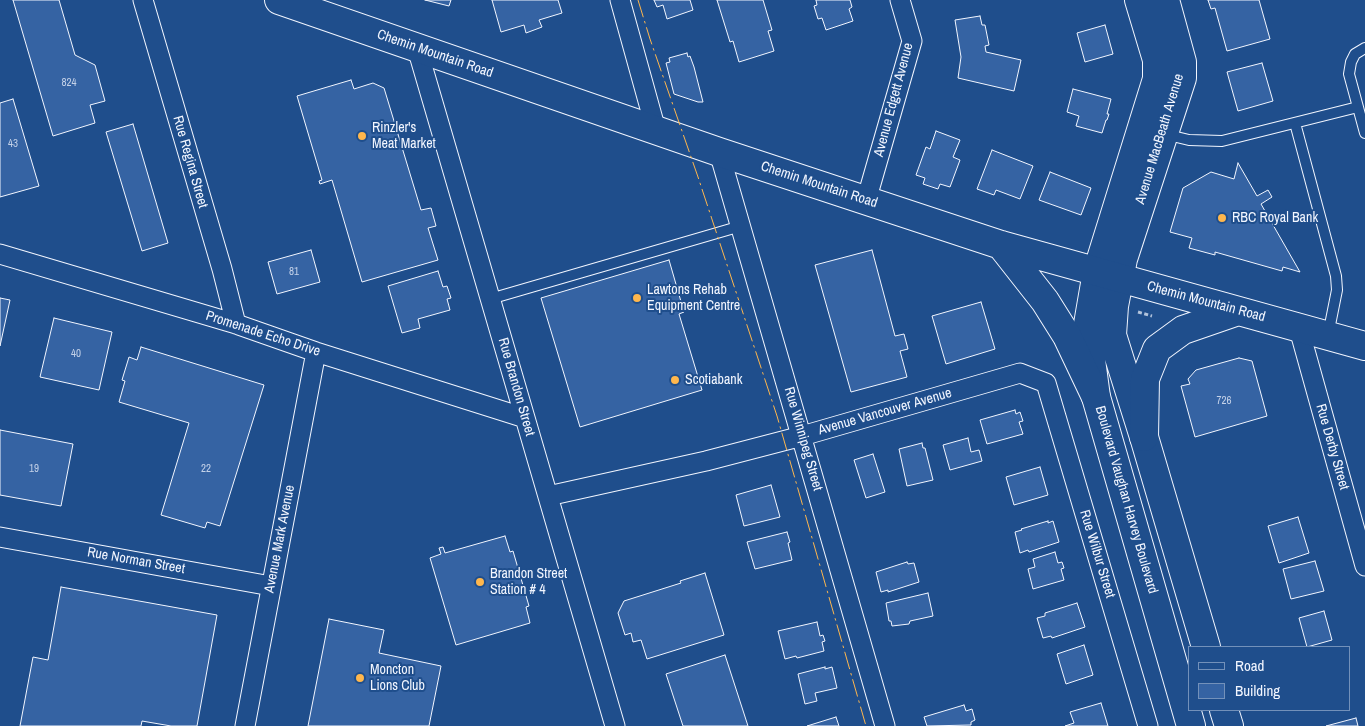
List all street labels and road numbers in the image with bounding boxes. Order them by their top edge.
street label: Chemin Mountain Road [375,26,495,82]
street label: Avenue Edgett Avenue [871,41,917,159]
street label: Avenue MacBeath Avenue [1132,72,1188,206]
street label: Rue Regina Street [169,114,211,210]
street label: Chemin Mountain Road [758,158,880,212]
street label: Chemin Mountain Road [1145,278,1267,326]
street label: Promenade Echo Drive [204,308,322,360]
street label: Rue Brandon Street [494,336,538,438]
street label: Rue Winnipeg Street [780,385,826,493]
street label: Avenue Vancouver Avenue [816,385,954,439]
street label: Rue Derby Street [1312,402,1352,492]
street label: Boulevard Vaughan Harvey Boulevard [1091,404,1161,596]
street label: Avenue Mark Avenue [261,484,299,594]
street label: Rue Wilbur Street [1076,508,1118,600]
street label: Rue Norman Street [86,544,186,578]

